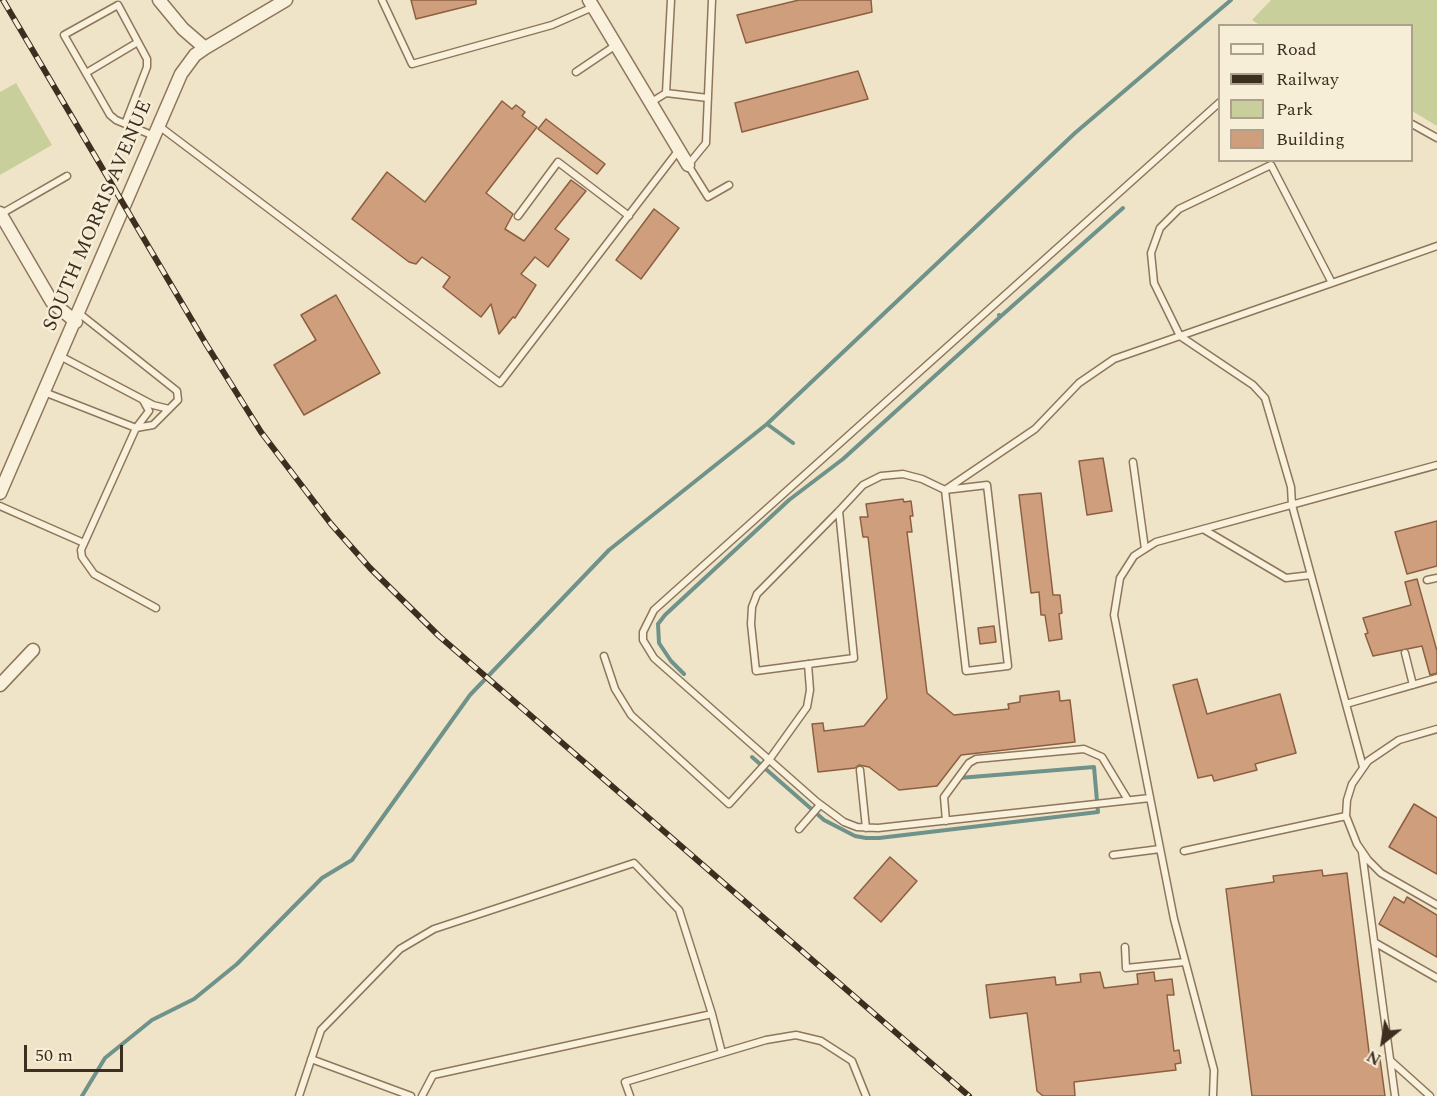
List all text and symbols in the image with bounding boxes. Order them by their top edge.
legend [1218,24,1413,162]
text: Road [1276,36,1317,63]
text: Railway [1276,66,1339,93]
text: Park [1276,96,1313,123]
street label: SOUTH MORRIS AVENUE [39,97,159,335]
text: Building [1276,126,1345,153]
north arrow [1353,1012,1413,1072]
scale bar [27,1033,126,1071]
text: 50 m [35,1042,73,1069]
text: N [1362,1044,1386,1071]

